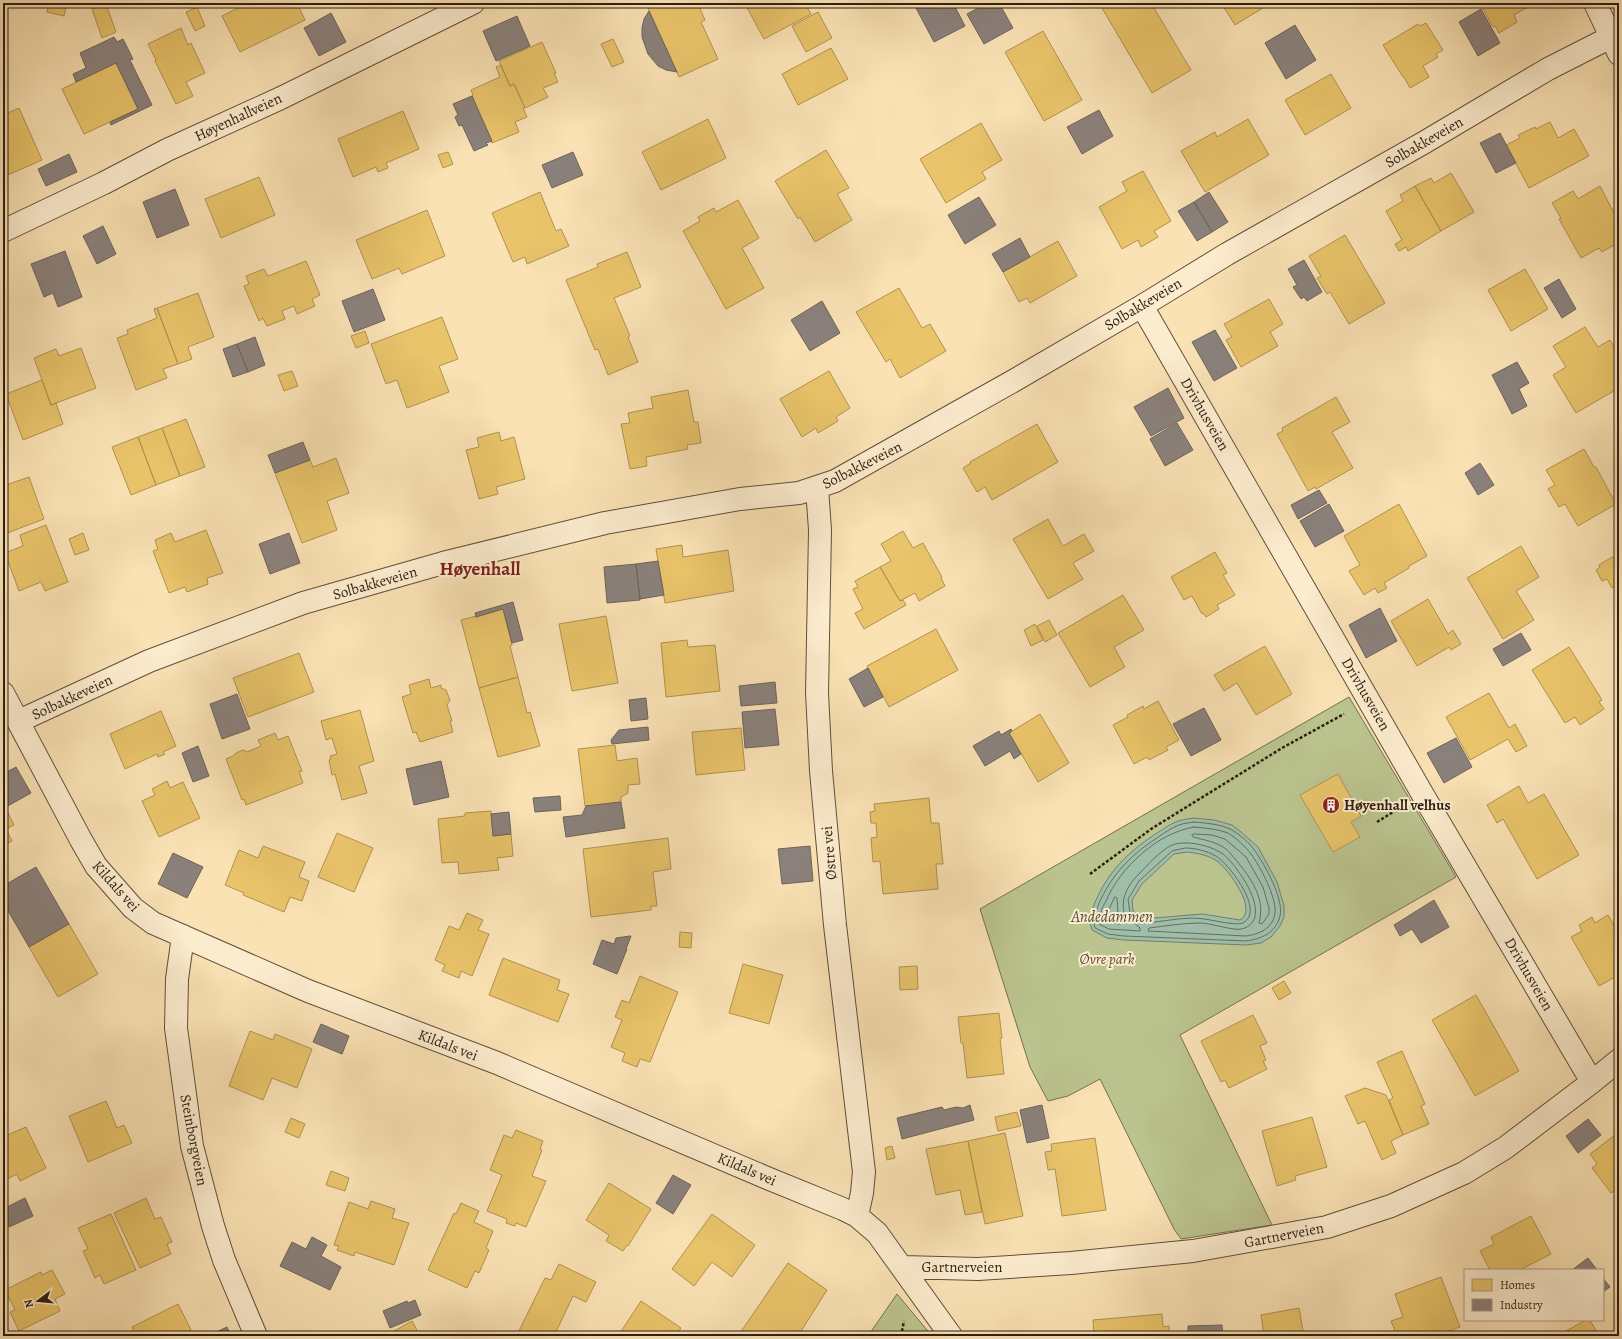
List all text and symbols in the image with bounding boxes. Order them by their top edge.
street label: Høyenhallveien [191,88,285,146]
street label: Solbakkeveien [1381,112,1467,172]
street label: Solbakkeveien [1101,273,1185,335]
street label: Drivhusveien [1176,374,1234,454]
street label: Solbakkeveien [819,436,905,494]
district label: Høyenhall [440,556,520,582]
street label: Solbakkeveien [330,561,420,605]
street label: Drivhusveien [1337,654,1395,734]
street label: Solbakkeveien [28,670,116,724]
building icon: Høyenhall velhus [1321,795,1341,815]
place label: Høyenhall velhus [1344,795,1451,815]
street label: Østre vei [817,825,841,881]
street label: Kildals vei [88,856,144,916]
water label: Andedammen [1070,906,1153,928]
street label: Drivhusveien [1500,934,1558,1014]
park label: Øvre park [1079,949,1135,969]
street label: Kildals vei [415,1024,481,1066]
street label: Steinborgveien [175,1093,213,1187]
street label: Kildals vei [714,1148,780,1190]
street label: Gartnerveien [1242,1217,1326,1253]
street label: Gartnerveien [922,1257,1002,1277]
legend [1464,1269,1604,1321]
text: Homes [1500,1277,1535,1293]
north arrow [18,1281,58,1321]
text: Industry [1500,1297,1543,1313]
text: N [21,1298,37,1310]

